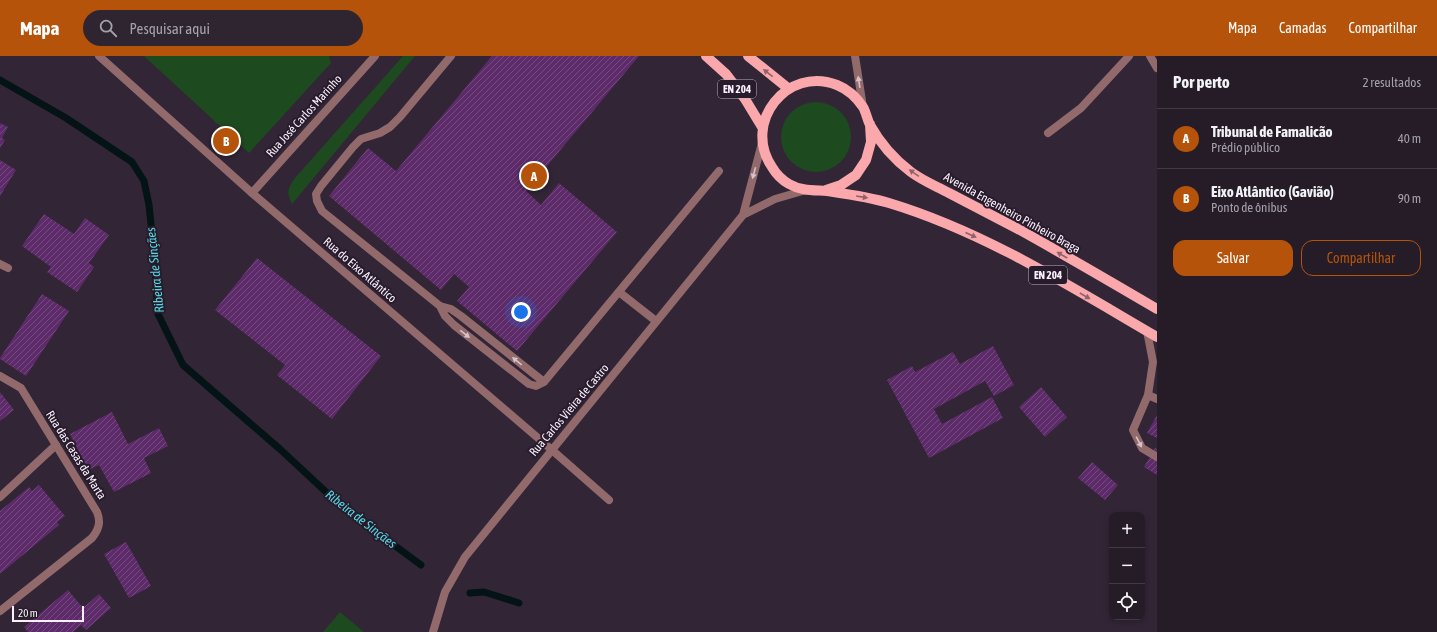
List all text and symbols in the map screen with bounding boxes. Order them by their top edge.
search box [83,10,363,46]
text: Mapa [20,17,59,39]
icon: search [97,17,119,39]
text: Pesquisar aqui [129,20,210,37]
text: Mapa [1228,20,1257,36]
text: Camadas [1279,20,1327,36]
text: Compartilhar [1349,20,1417,36]
one-way arrow [763,69,774,77]
street label: Rua José Carlos Marinho [263,72,345,160]
text: Por perto [1173,72,1230,92]
text: 2 resultados [1362,75,1421,90]
one-way arrow [856,76,862,88]
road number: EN 204 [718,80,756,98]
text: Tribunal de Famalicão [1211,123,1333,140]
pin: B [213,126,239,156]
text: A [1183,131,1189,146]
text: 40 m [1398,131,1421,146]
text: Prédio público [1211,140,1280,155]
pin: A [521,161,547,191]
one-way arrow [751,167,757,179]
one-way arrow [908,169,919,177]
street label: Avenida Engenheiro Pinheiro Braga [941,170,1083,256]
text: Eixo Atlântico (Gavião) [1211,183,1334,200]
text: B [1183,191,1189,206]
text: 90 m [1398,191,1421,206]
one-way arrow [856,194,868,200]
text: Ponto de ônibus [1211,200,1287,215]
water label: Ribeira de Sinçães [143,226,167,313]
one-way arrow [965,232,976,238]
street label: Rua do Eixo Atlântico [321,235,400,306]
button: Salvar [1173,240,1293,276]
button: Compartilhar [1301,240,1421,276]
one-way arrow [1056,251,1068,258]
road number: EN 204 [1029,266,1067,284]
one-way arrow [1079,293,1091,300]
your location [511,302,531,322]
one-way arrow [460,330,471,339]
one-way arrow [512,357,523,365]
street label: Rua Carlos Vieira de Castro [526,361,612,459]
street label: Rua das Casas da Marta [43,408,109,502]
one-way arrow [1136,436,1143,448]
water label: Ribeira de Sinçães [323,487,400,552]
map controls [1109,512,1145,620]
button: + [1109,512,1145,548]
button: − [1109,548,1145,584]
button: locate [1109,584,1145,620]
scale bar [12,604,84,623]
text: 20 m [18,607,38,619]

